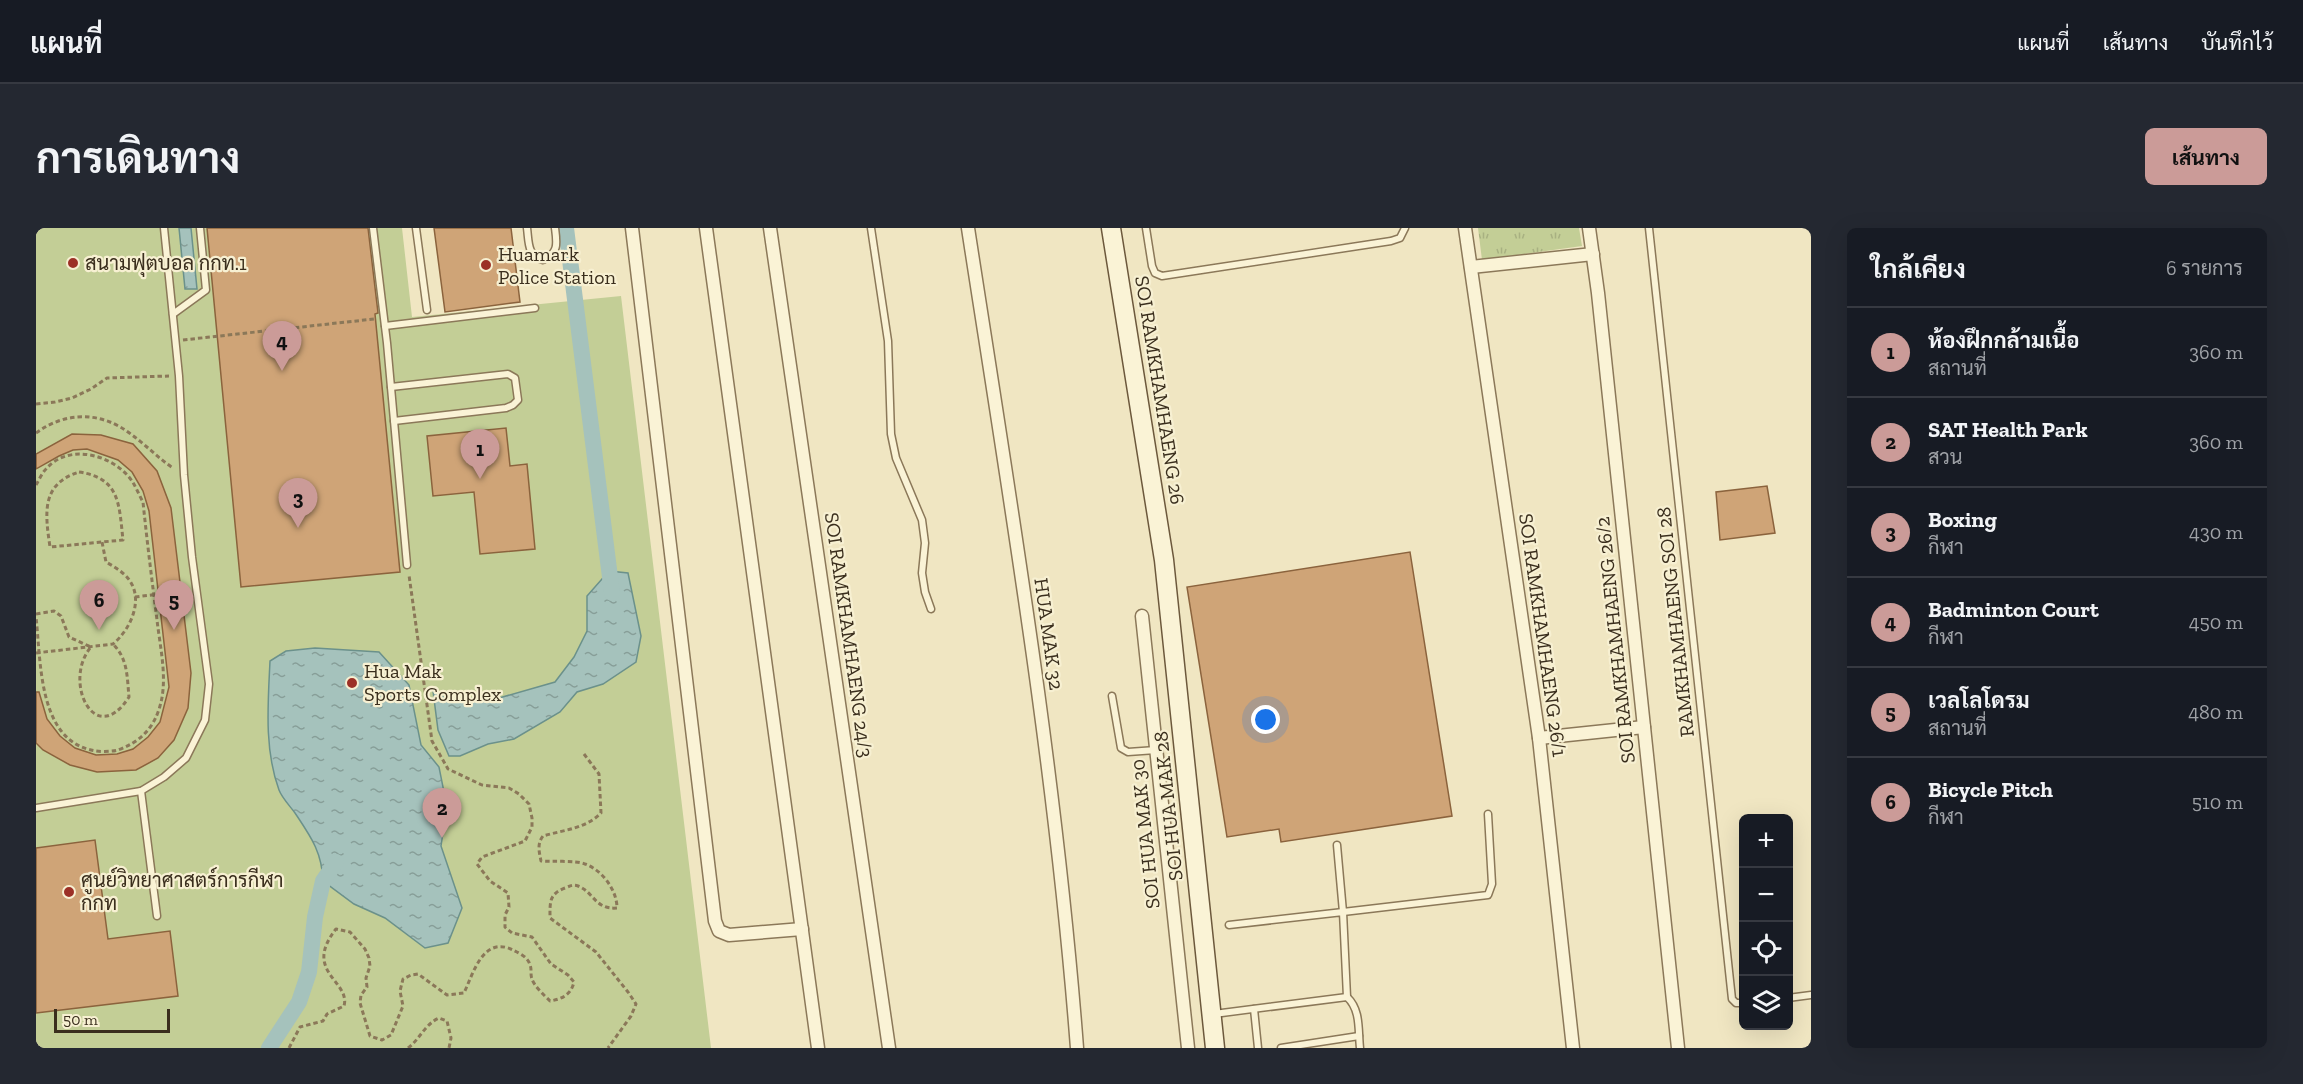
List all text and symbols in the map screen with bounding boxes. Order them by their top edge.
text: แผนที่ [30,27,103,60]
text: แผนที่ [2017,30,2070,55]
text: เส้นทาง [2103,30,2168,55]
text: บันทึกไว้ [2201,30,2273,55]
button: เส้นทาง [2145,128,2267,185]
text: การเดินทาง [36,133,240,184]
place label: Huamark Police Station [498,242,616,289]
place label: สนามฟุตบอล กกท.1 [85,251,247,277]
text: ใกล้เคียง [1871,253,1966,285]
marker: สนามฟุตบอล กกท.1 [66,256,80,270]
text: 6 รายการ [2166,256,2243,280]
marker: Huamark Police Station [479,258,493,272]
street label: SOI RAMKHAMHAENG 26 [1130,274,1190,506]
pin: 4 [262,322,302,371]
text: ห้องฝึกกล้ามเนื้อ [1928,327,2080,354]
text: 1 [1886,340,1895,364]
text: 360 m [2189,340,2243,364]
text: สถานที่ [1928,356,1987,380]
text: SAT Health Park [1928,416,2088,443]
pin: 1 [460,430,500,479]
text: 2 [1885,430,1896,454]
text: 360 m [2189,430,2243,454]
text: สวน [1928,445,1963,469]
pin: 3 [278,478,318,528]
street label: RAMKHAMHAENG SOI 28 [1651,506,1699,738]
text: Boxing [1928,506,1997,533]
street label: SOI RAMKHAMHAENG 24/3 [820,511,878,759]
street label: SOI RAMKHAMHAENG 26/1 [1514,512,1572,759]
street label: SOI RAMKHAMHAENG 26/2 [1590,515,1640,765]
text: 3 [1885,520,1896,544]
text: 430 m [2189,520,2243,544]
text: กีฬา [1928,535,1964,559]
street label: HUA MAK 32 [1029,576,1069,692]
pin: 6 [80,580,118,630]
pin: 5 [154,580,194,630]
text: Badminton Court [1928,596,2099,623]
text: 4 [1885,610,1896,634]
text: 450 m [2189,610,2243,634]
text: กีฬา [1928,625,1964,649]
place label: Hua Mak Sports Complex [364,659,501,706]
marker: Hua Mak Sports Complex [345,676,359,690]
text: เวลโลโดรม [1928,687,2030,714]
text: 5 [1885,700,1896,724]
text: 480 m [2188,700,2243,724]
your location [1251,705,1280,734]
text: สถานที่ [1928,716,1987,740]
street label: SOI HUA MAK 28 [1148,730,1188,882]
street label: SOI HUA MAK 30 [1125,758,1165,910]
text: Bicycle Pitch [1928,776,2053,803]
pin: 2 [422,788,462,838]
text: 6 [1885,790,1896,814]
text: 510 m [2192,790,2243,814]
text: กีฬา [1928,805,1964,829]
map controls [1739,814,1793,1030]
button: + [1739,814,1793,868]
place label: ศูนย์วิทยาศาสตร์การกีฬา กกท [81,866,283,915]
button: − [1739,868,1793,922]
marker: ศูนย์วิทยาศาสตร์การกีฬา กกท [62,885,76,899]
button: locate [1739,922,1793,976]
button: layers [1739,976,1793,1030]
scale bar [54,1006,170,1034]
text: 50 m [63,1010,98,1029]

